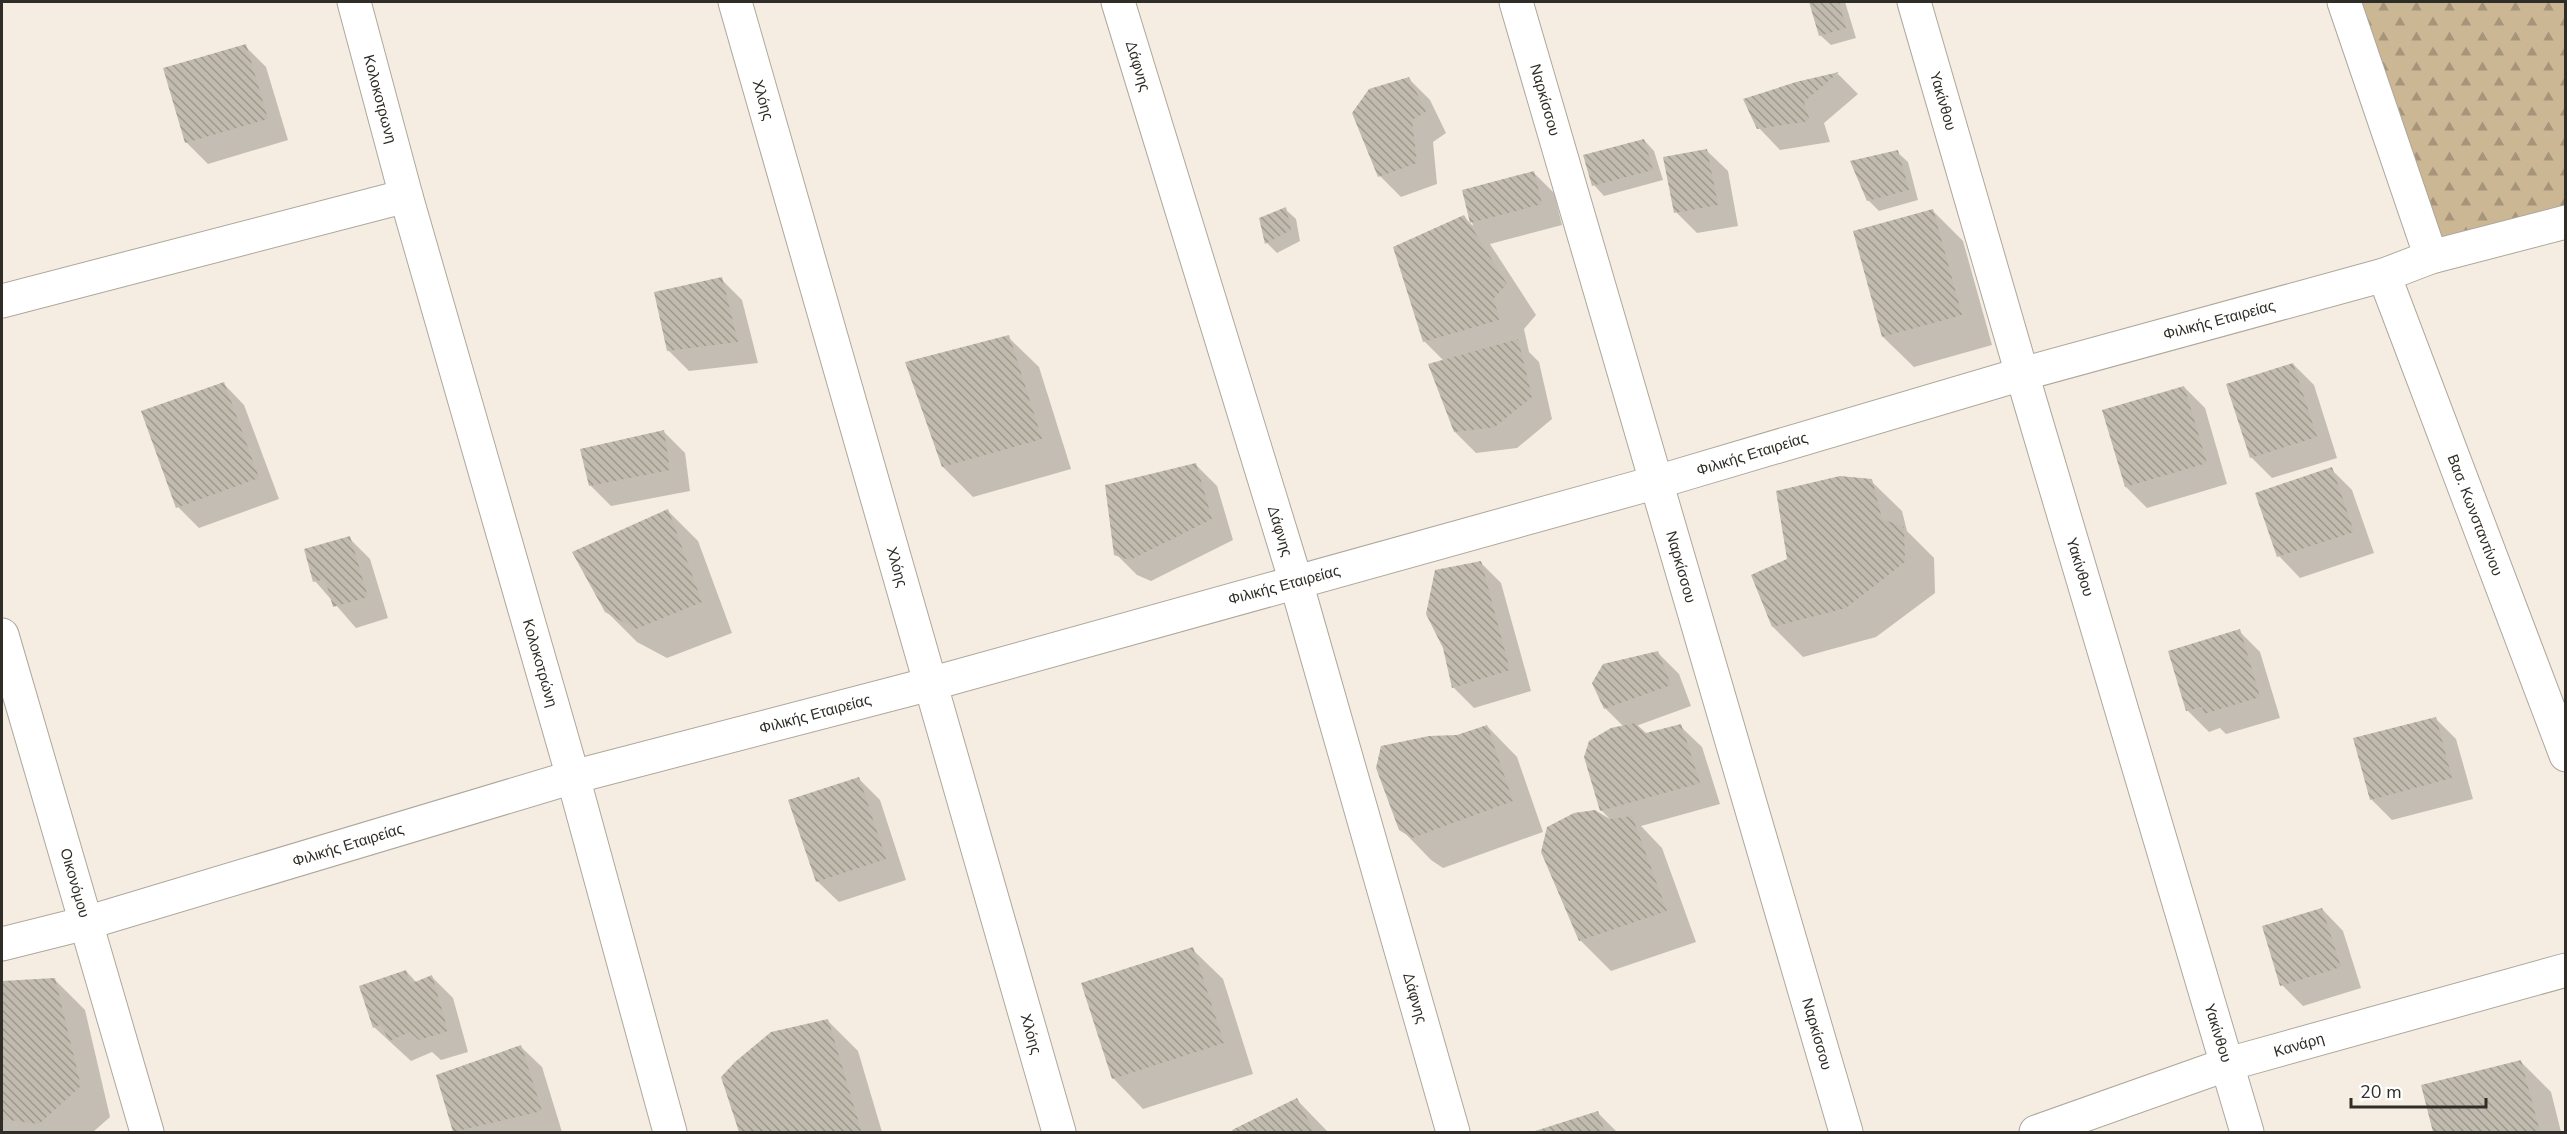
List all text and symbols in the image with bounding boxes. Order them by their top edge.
street label: Δάφνης [1121,38,1155,94]
street label: Κολοκοτρωνη [359,52,401,146]
street label: Ναρκίσσου [1525,62,1565,138]
street label: Υακίνθου [1925,69,1961,133]
street label: Χλόης [748,77,778,123]
street label: Φιλικής Εταιρείας [2161,295,2277,345]
street label: Φιλικής Εταιρείας [1694,428,1810,480]
street label: Βασ. Κωνσταντίνου [2443,451,2507,579]
street label: Δάφνης [1263,503,1297,559]
street label: Ναρκίσσου [1661,529,1701,605]
street label: Υακίνθου [2062,535,2098,599]
street label: Χλόης [882,544,912,590]
street label: Φιλικής Εταιρείας [1226,560,1342,610]
street label: Κολοκοτρώνη [518,617,562,709]
street label: Φιλικής Εταιρείας [757,689,873,739]
street label: Φιλικής Εταιρείας [290,819,406,871]
street label: Οικονόμου [56,846,94,920]
street label: Δάφνης [1398,970,1432,1026]
street label: Ναρκίσσου [1797,996,1837,1072]
street label: Υακίνθου [2200,1001,2236,1065]
street label: Χλόης [1016,1011,1046,1057]
street label: Κανάρη [2271,1028,2327,1062]
scale bar [2351,1071,2486,1109]
text: 20 m [2360,1080,2402,1104]

